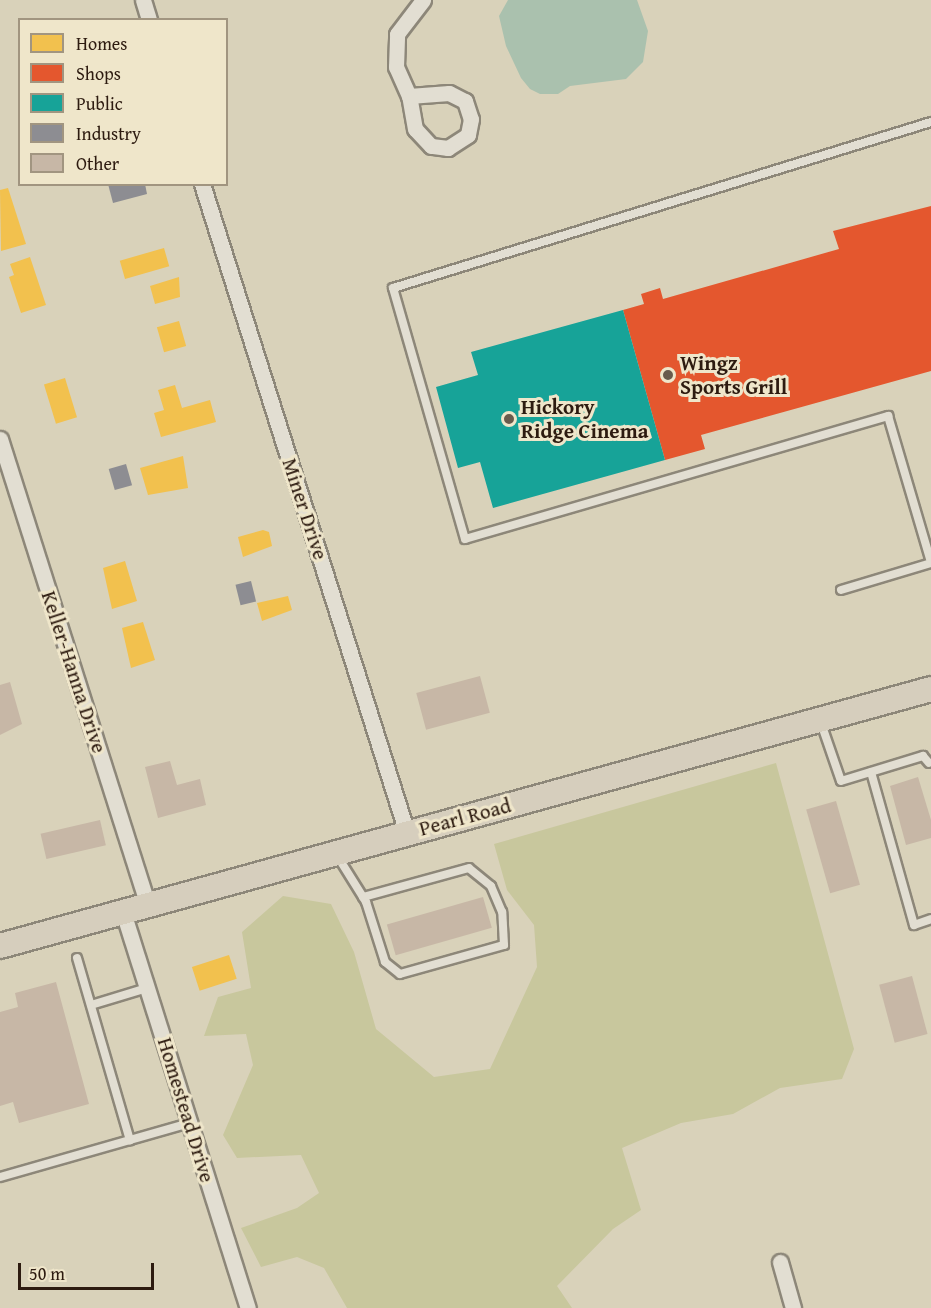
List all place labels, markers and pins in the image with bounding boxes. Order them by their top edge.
place label: Wingz Sports Grill [680,350,787,400]
marker: Wingz Sports Grill [661,368,675,382]
place label: Hickory Ridge Cinema [521,394,648,444]
marker: Hickory Ridge Cinema [502,412,516,426]

